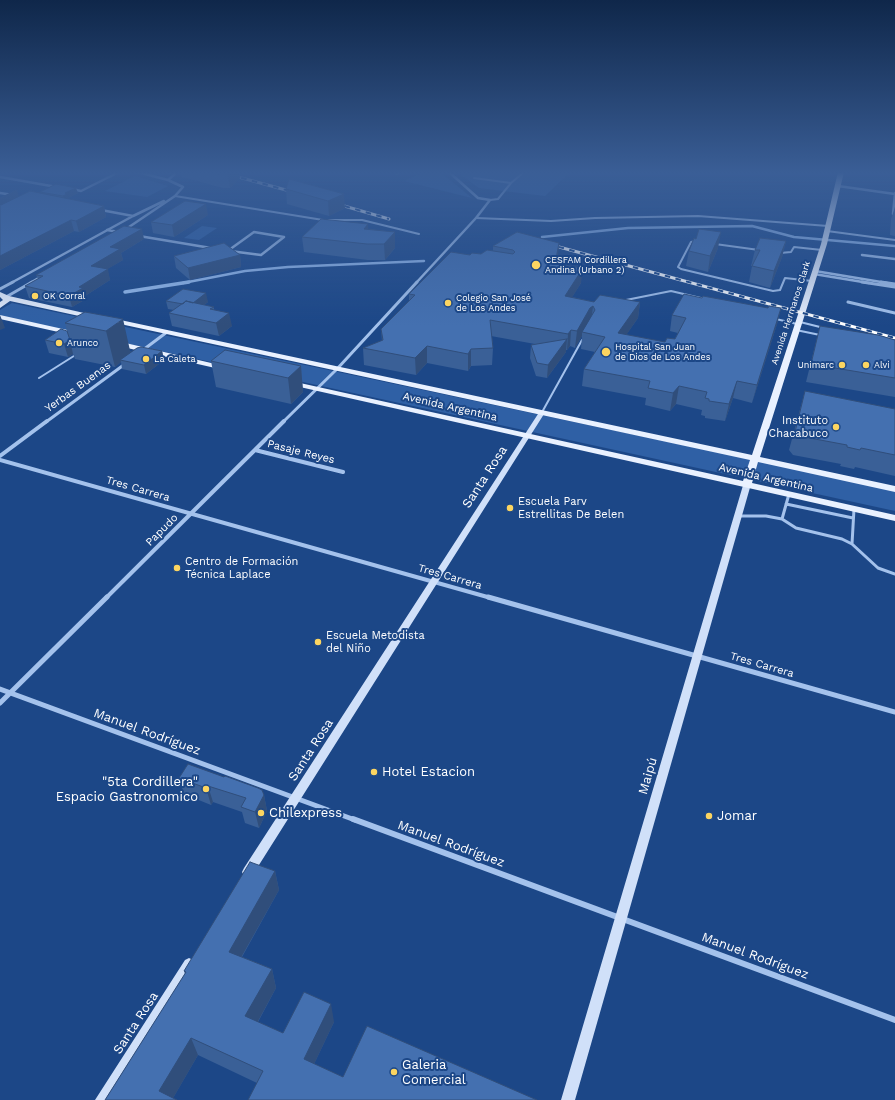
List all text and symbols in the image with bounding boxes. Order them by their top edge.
place label: CESFAM Cordillera Andina (Urbano 2) [545,255,627,276]
marker: CESFAM Cordillera Andina (Urbano 2) [530,259,542,271]
street label: Avenida Hermanos Clark [769,260,813,366]
marker: OK Corral [30,291,40,301]
place label: OK Corral [43,291,85,301]
place label: Colegio San José de Los Andes [456,293,531,314]
marker: Colegio San José de Los Andes [443,298,453,308]
marker: Arunco [54,338,64,348]
place label: Arunco [67,338,98,348]
place label: Hospital San Juan de Dios de Los Andes [615,342,710,363]
marker: Hospital San Juan de Dios de Los Andes [600,346,612,358]
marker: La Caleta [141,354,151,364]
place label: La Caleta [154,354,195,364]
street label: Yerbas Buenas [43,359,113,415]
place label: Unimarc [797,360,834,370]
marker: Unimarc [837,360,847,370]
marker: Alvi [861,360,871,370]
place label: Alvi [874,360,890,370]
street label: Avenida Argentina [401,390,499,424]
place label: Instituto Chacabuco [769,414,828,440]
marker: Instituto Chacabuco [831,422,841,432]
street label: Pasaje Reyes [266,437,336,467]
street label: Santa Rosa [459,443,511,511]
street label: Avenida Argentina [717,461,815,495]
street label: Tres Carrera [105,474,171,504]
place label: Escuela Parv Estrellitas De Belen [518,495,624,521]
marker: Escuela Parv Estrellitas De Belen [505,503,515,513]
street label: Papudo [143,511,181,549]
place label: Centro de Formación Técnica Laplace [185,555,298,581]
street label: Tres Carrera [417,562,483,592]
marker: Centro de Formación Técnica Laplace [172,563,182,573]
place label: Escuela Metodista del Niño [326,629,425,655]
marker: Escuela Metodista del Niño [313,637,323,647]
street label: Tres Carrera [729,650,795,680]
street label: Manuel Rodríguez [91,705,203,759]
street label: Santa Rosa [285,716,337,784]
street label: Maipú [635,756,661,796]
place label: Hotel Estacion [382,764,475,780]
marker: Hotel Estacion [369,767,379,777]
place label: "5ta Cordillera" Espacio Gastronomico [56,774,198,805]
marker: "5ta Cordillera" Espacio Gastronomico [201,784,211,794]
place label: Chilexpress [269,805,342,821]
marker: Chilexpress [256,808,266,818]
place label: Jomar [717,808,757,824]
marker: Jomar [704,811,714,821]
street label: Manuel Rodríguez [395,817,507,871]
street label: Manuel Rodríguez [699,929,811,983]
street label: Santa Rosa [110,989,162,1057]
place label: Galeria Comercial [402,1057,466,1088]
marker: Galeria Comercial [389,1067,399,1077]

